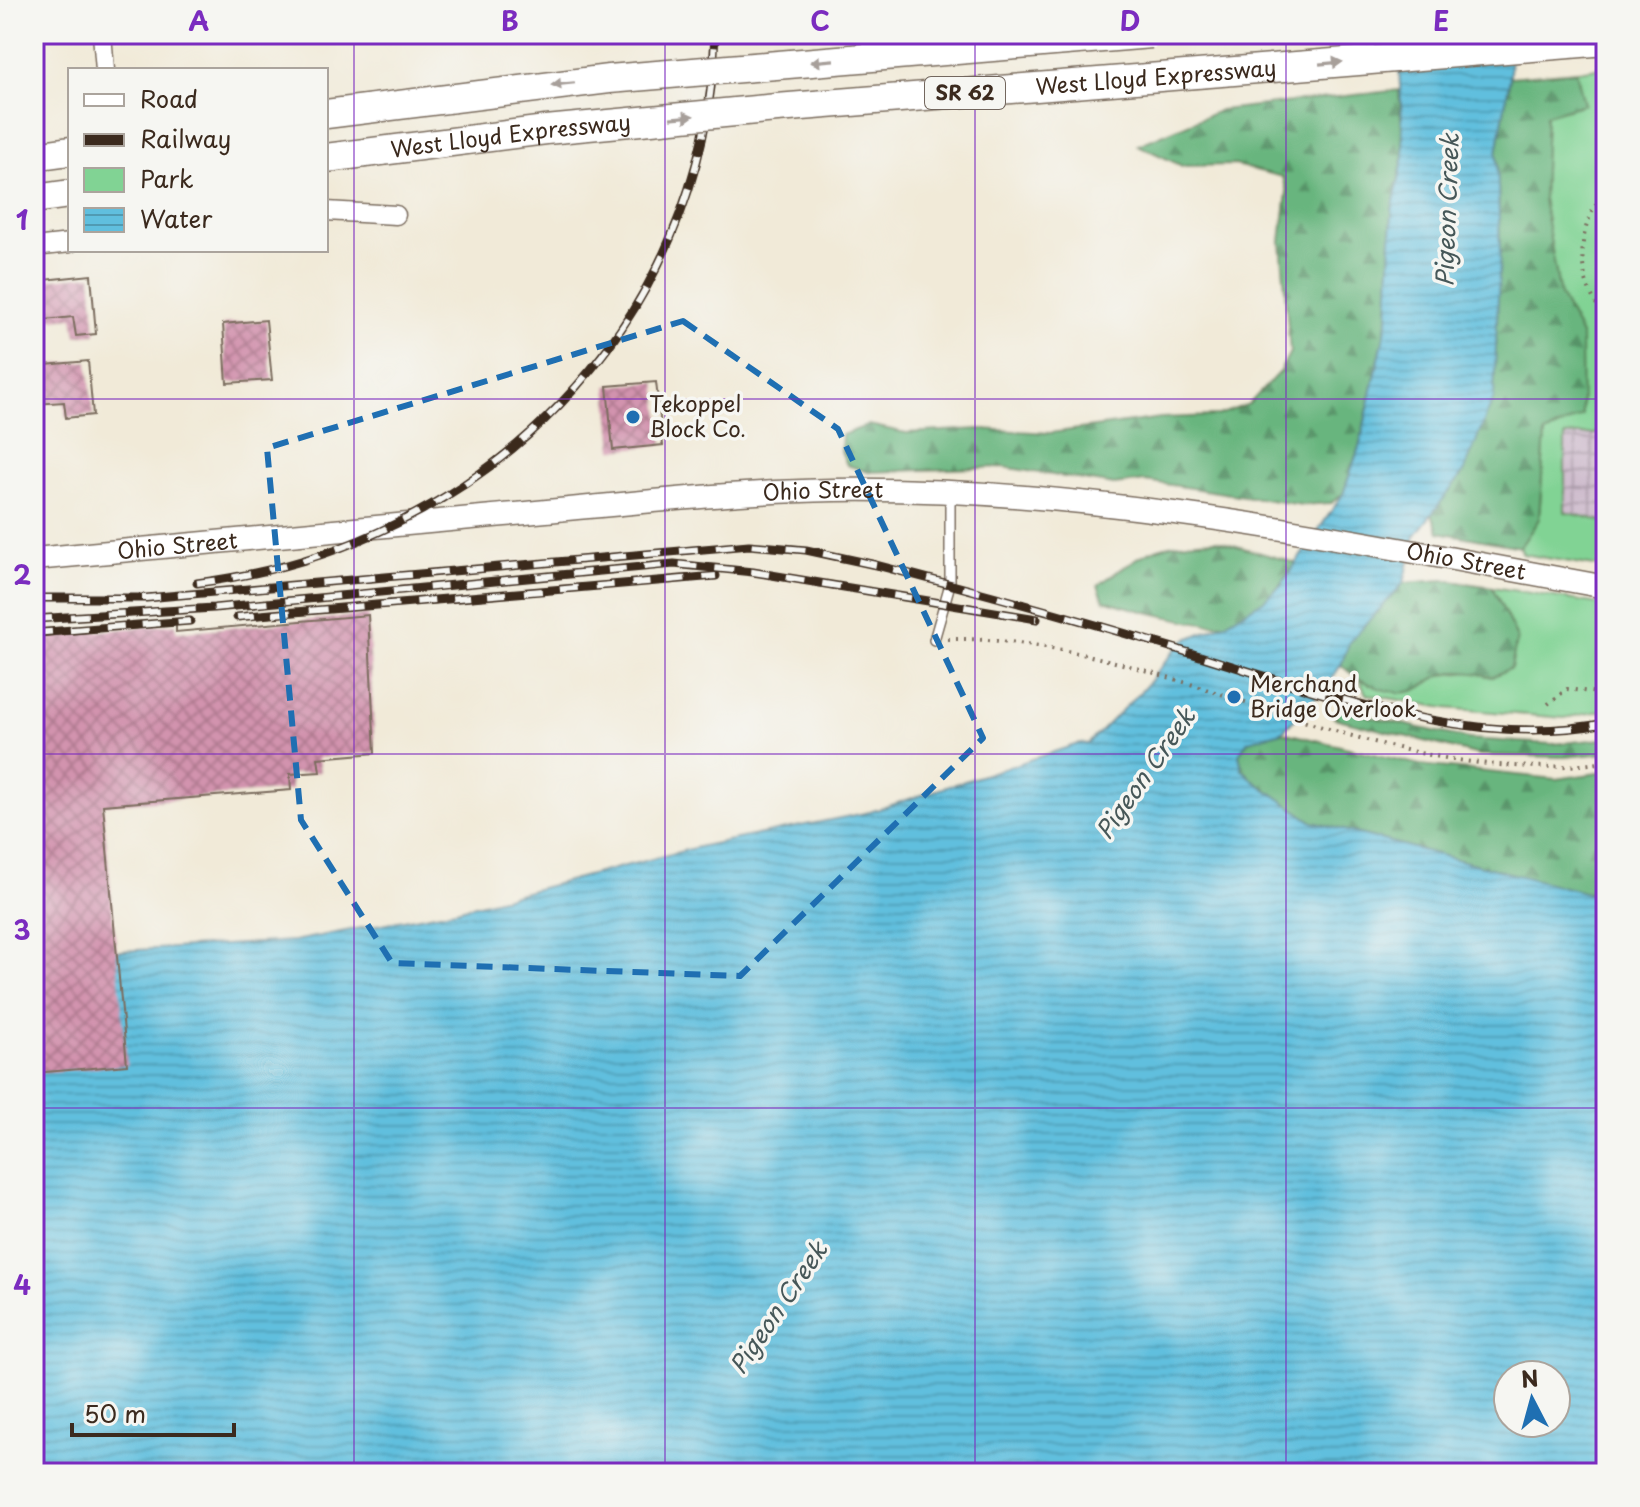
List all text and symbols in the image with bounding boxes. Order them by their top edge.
text: A [189,1,209,40]
text: B [501,1,519,40]
text: C [810,1,830,40]
text: D [1120,1,1140,40]
text: E [1433,1,1449,40]
street label: West Lloyd Expressway [1034,50,1277,102]
one-way arrow [809,55,834,68]
one-way arrow [1319,56,1344,69]
legend [68,68,328,252]
road number: SR 62 [925,77,1005,109]
one-way arrow [550,78,575,91]
text: Road [140,80,198,116]
street label: West Lloyd Expressway [389,104,632,165]
one-way arrow [670,110,695,123]
text: Railway [140,120,231,156]
water label: Pigeon Creek [1425,131,1467,287]
text: Park [140,160,194,196]
text: 1 [16,200,28,239]
text: Water [140,200,213,236]
place label: Tekoppel Block Co. [649,386,746,444]
marker: Tekoppel Block Co. [624,408,642,426]
street label: Ohio Street [762,472,884,508]
street label: Ohio Street [116,522,239,566]
street label: Ohio Street [1404,533,1529,587]
text: 2 [13,555,31,594]
place label: Merchand Bridge Overlook [1250,666,1417,724]
marker: Merchand Bridge Overlook [1225,688,1243,706]
water label: Pigeon Creek [1086,699,1204,846]
text: 3 [13,910,31,949]
water label: Pigeon Creek [720,1232,836,1380]
text: 4 [13,1265,31,1304]
north arrow [1492,1359,1572,1439]
text: N [1519,1360,1540,1395]
scale bar [72,1387,234,1437]
text: 50 m [84,1395,146,1431]

